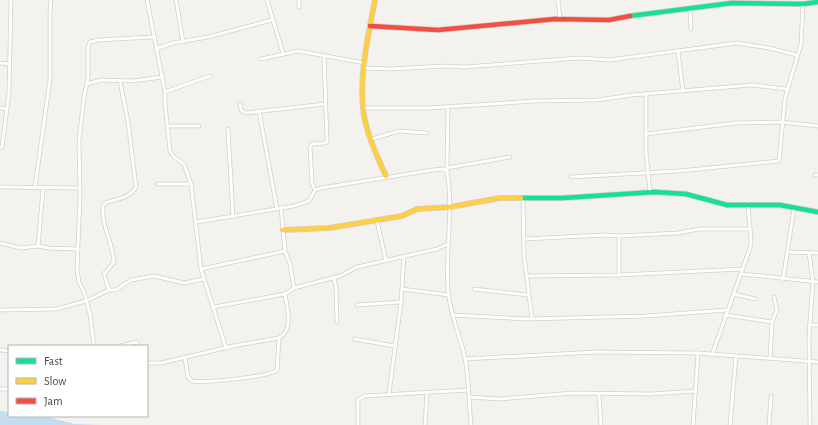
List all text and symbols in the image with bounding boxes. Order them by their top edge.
legend [8,345,148,417]
text: Fast [44,355,63,367]
text: Slow [44,375,66,387]
text: Jam [44,395,63,407]

